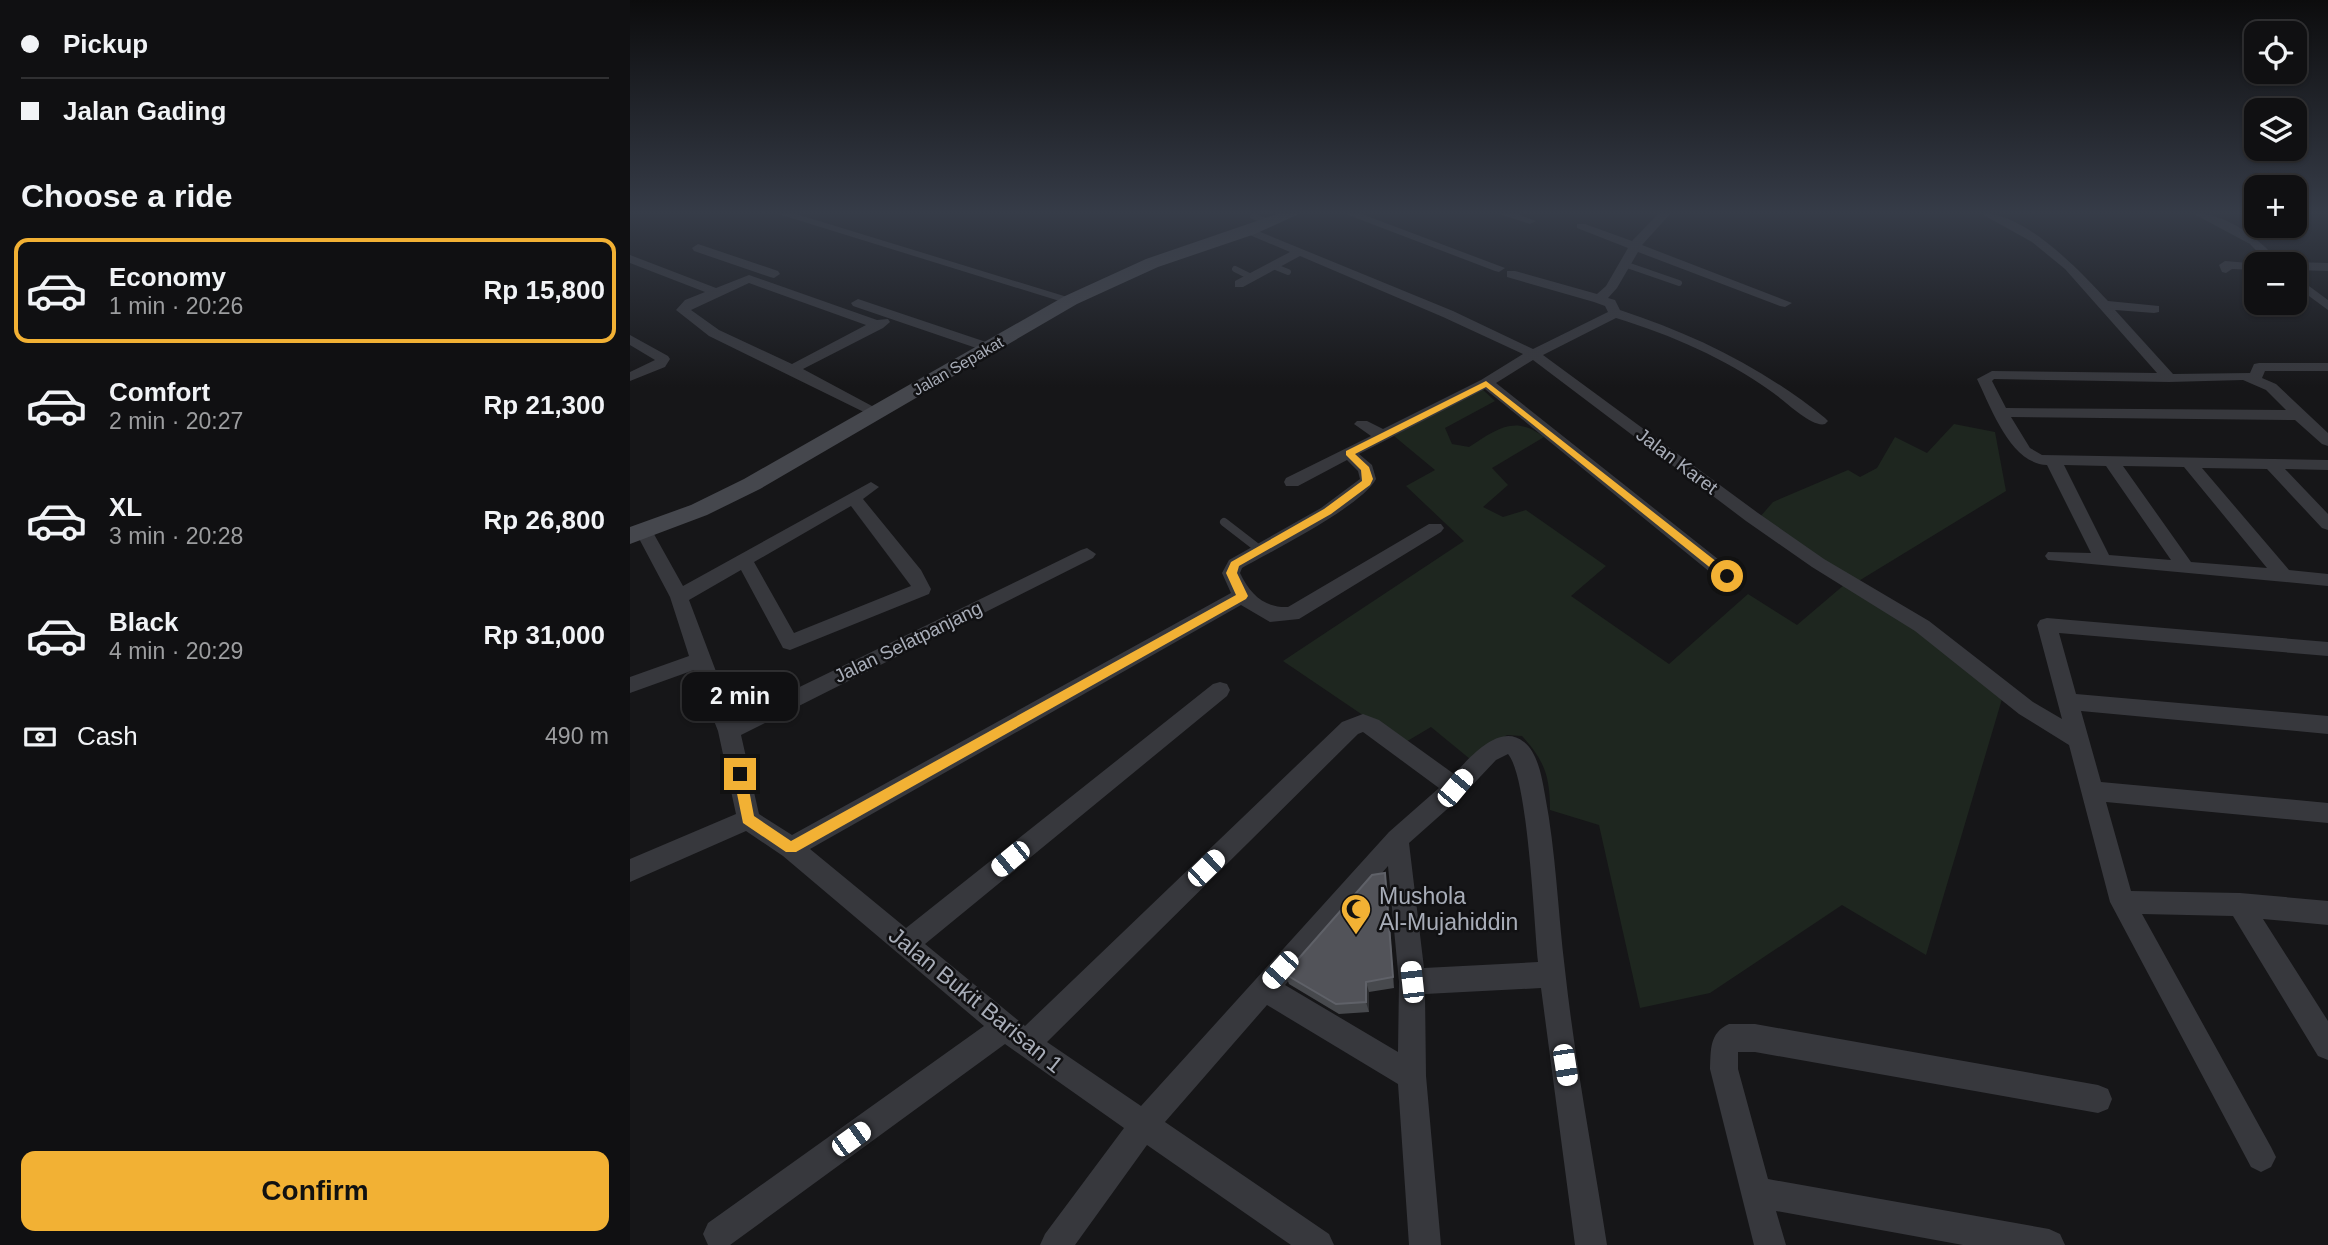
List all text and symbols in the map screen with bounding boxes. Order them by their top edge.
map controls [2244,21,2307,315]
button: locate [2244,21,2307,84]
text: Pickup [63,29,148,59]
text: Jalan Gading [63,96,226,126]
button: layers [2244,98,2307,161]
button: + [2244,175,2307,238]
text: Choose a ride [21,178,233,214]
button: − [2244,252,2307,315]
icon: car [25,259,88,322]
text: Economy [109,262,226,292]
text: Rp 15,800 [484,275,605,305]
text: 1 min · 20:26 [109,293,243,319]
street label: Jalan Sepakat [910,333,1007,399]
icon: car [25,374,88,437]
text: Comfort [109,377,210,407]
text: Rp 21,300 [484,390,605,420]
text: 2 min · 20:27 [109,408,243,434]
street label: Jalan Karet [1632,424,1722,499]
icon: car [25,489,88,552]
text: XL [109,492,142,522]
text: Rp 26,800 [484,505,605,535]
text: 3 min · 20:28 [109,523,243,549]
route start [1711,560,1743,592]
street label: Jalan Selatpanjang [831,597,985,687]
icon: car [25,604,88,667]
text: Black [109,607,178,637]
text: Rp 31,000 [484,620,605,650]
text: 4 min · 20:29 [109,638,243,664]
callout: 2 min [682,672,798,722]
text: 2 min [710,683,770,709]
icon: cash [21,718,59,756]
text: Cash [77,721,138,751]
text: 490 m [545,723,609,749]
route end [724,758,756,790]
car [1434,765,1477,811]
car [988,838,1033,880]
car [1184,846,1229,890]
place label: Mushola Al-Mujahiddin [1379,883,1518,935]
mosque icon: Mushola Al-Mujahiddin [1339,892,1373,936]
street label: Jalan Bukit Barisan 1 [884,922,1068,1078]
car [1259,947,1302,993]
car [1400,960,1425,1004]
car [1552,1043,1579,1087]
car [828,1118,875,1160]
button: Confirm [21,1151,609,1231]

